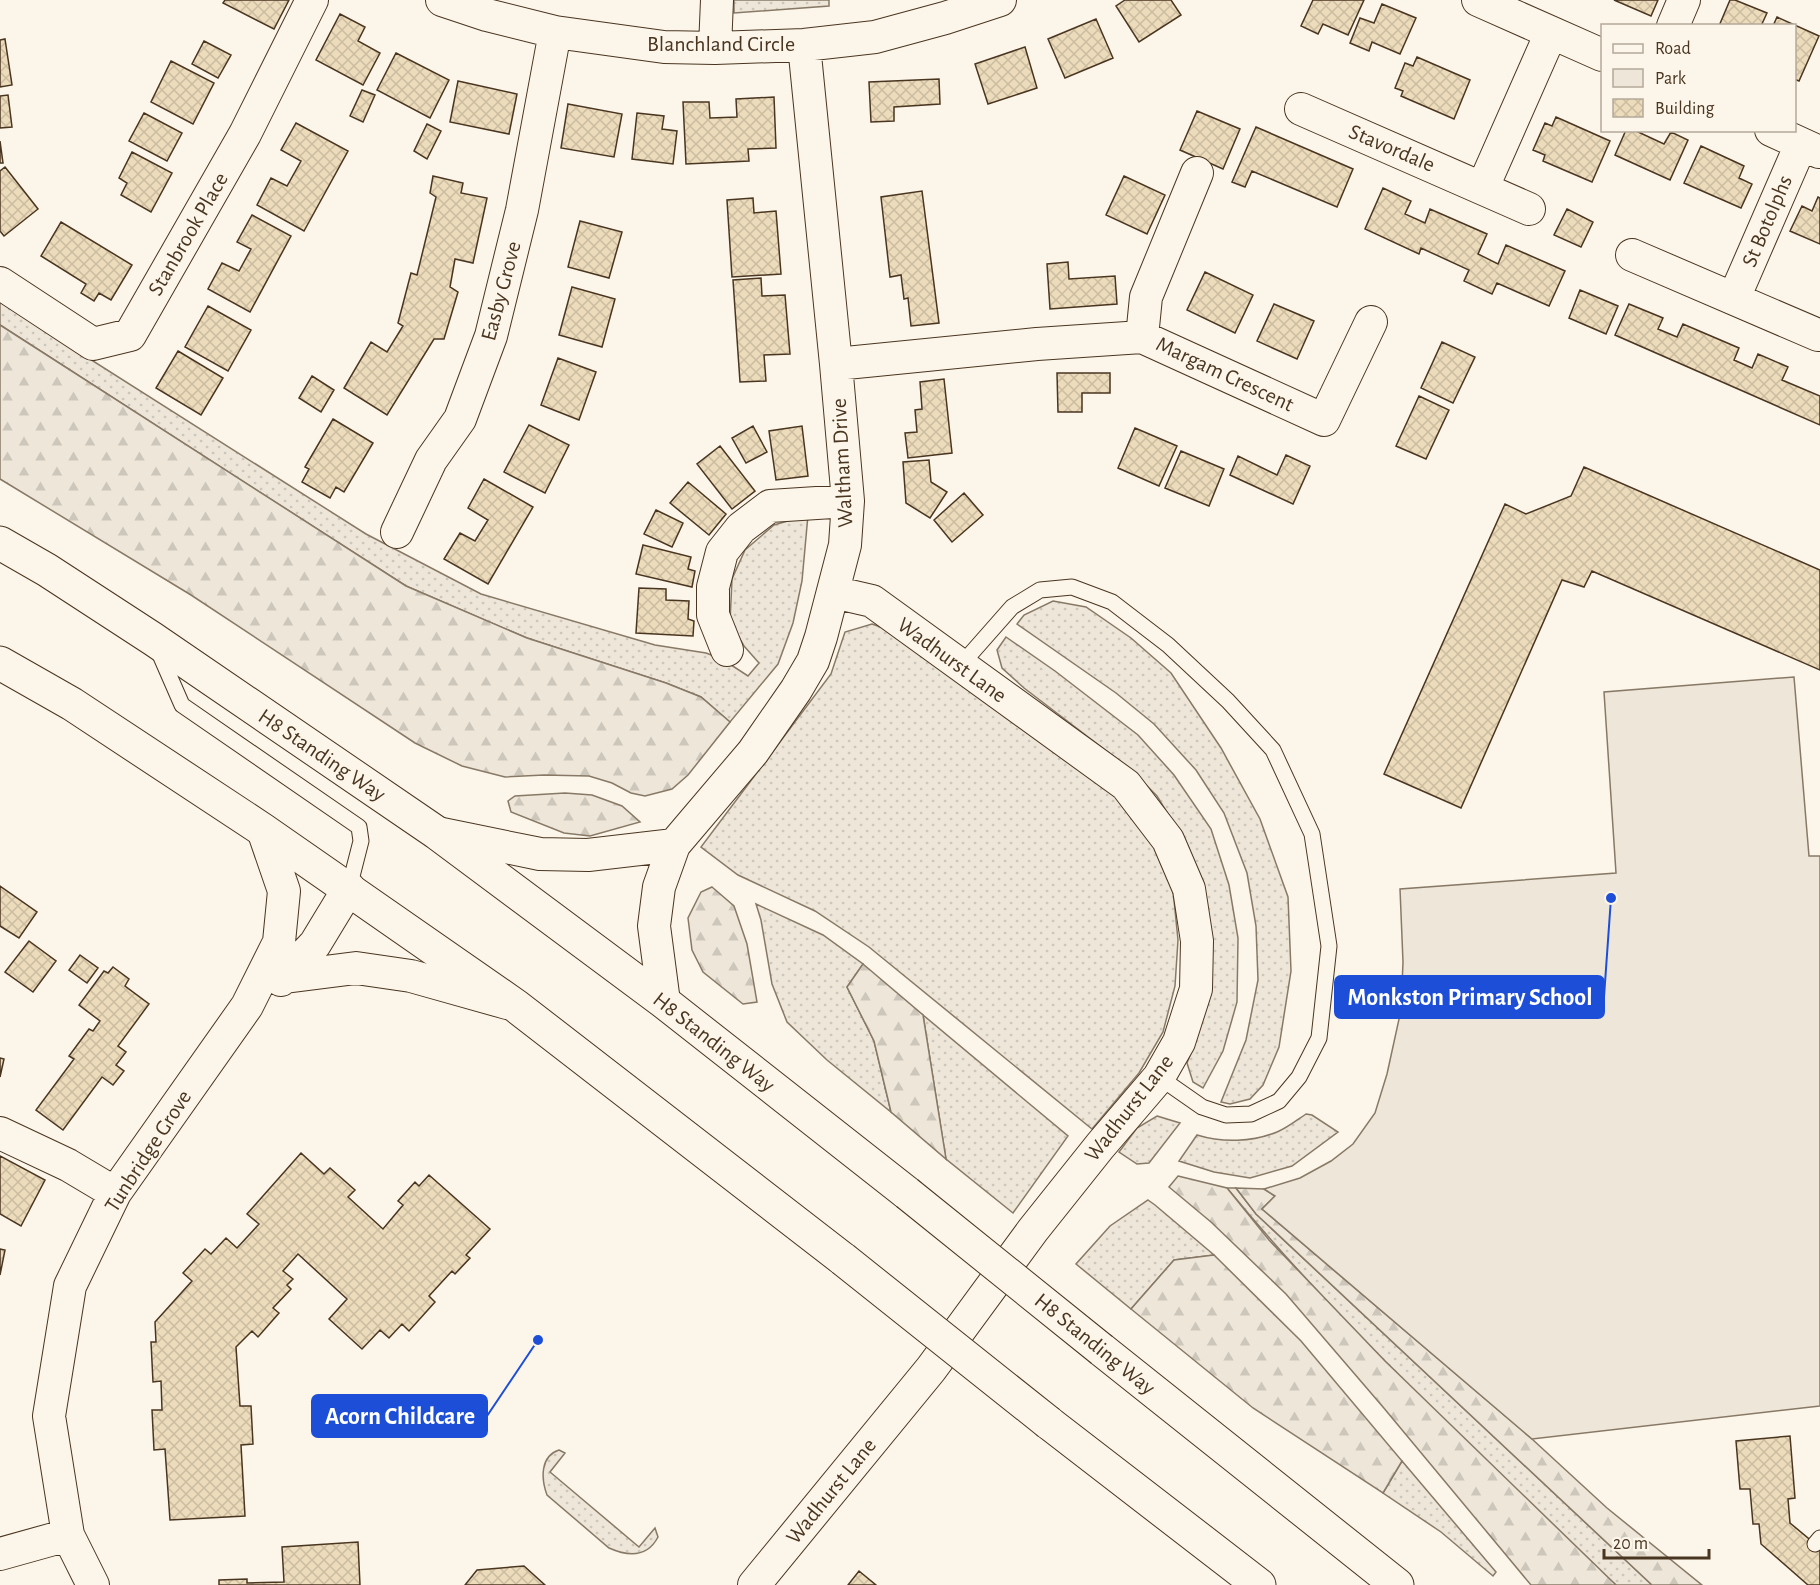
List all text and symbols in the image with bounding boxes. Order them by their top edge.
legend [1601,24,1796,132]
street label: Blanchland Circle [647,33,795,55]
text: Road [1655,40,1691,58]
text: Park [1655,70,1687,88]
text: Building [1655,100,1715,118]
street label: Stavordale [1346,120,1438,176]
street label: Stanbrook Place [144,169,232,299]
street label: St Botolphs [1738,172,1796,270]
street label: Easby Grove [477,239,525,343]
street label: Margam Crescent [1153,333,1297,415]
street label: Waltham Drive [828,398,856,528]
street label: Wadhurst Lane [893,613,1011,707]
street label: H8 Standing Way [255,705,390,806]
callout: Monkston Primary School [1335,976,1604,1018]
text: Monkston Primary School [1347,986,1593,1010]
street label: H8 Standing Way [649,988,780,1097]
street label: Wadhurst Lane [1081,1050,1177,1166]
street label: Tunbridge Grove [101,1086,195,1216]
street label: H8 Standing Way [1031,1289,1160,1399]
callout: Acorn Childcare [312,1395,487,1437]
text: Acorn Childcare [325,1405,475,1429]
street label: Wadhurst Lane [782,1434,880,1548]
scale bar [1604,1522,1709,1560]
text: 20 m [1613,1535,1648,1553]

